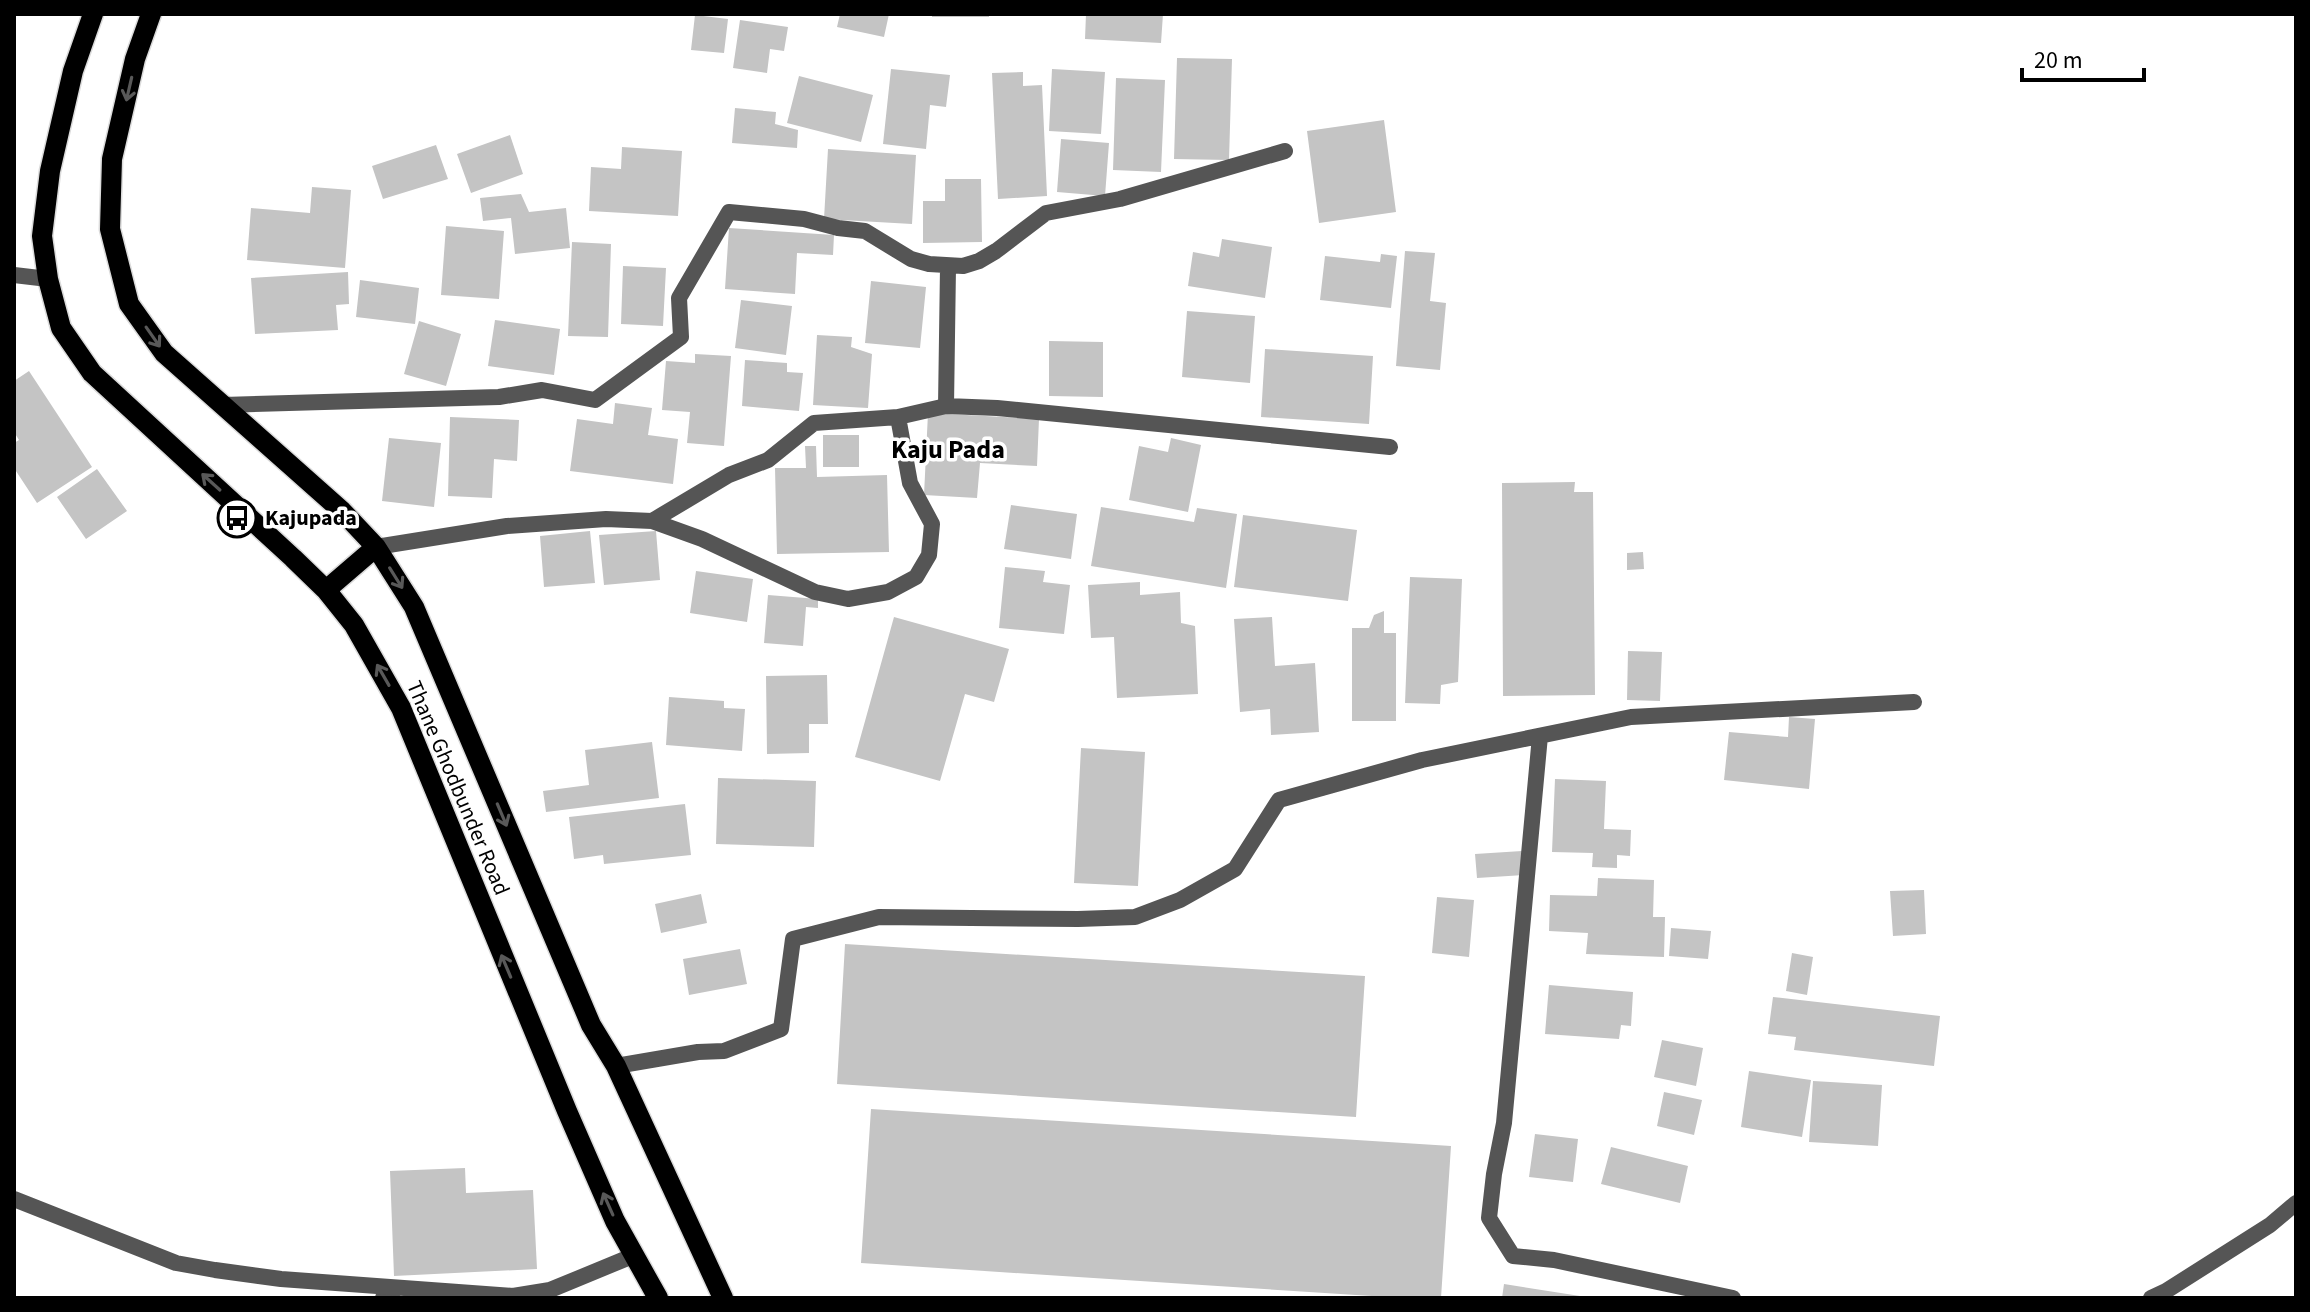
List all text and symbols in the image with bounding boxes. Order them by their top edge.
scale bar [2022,32,2144,82]
text: 20 m [2034,43,2083,78]
one-way arrow [120,75,135,101]
one-way arrow [145,325,161,347]
district label: Kaju Pada [891,431,1005,468]
one-way arrow [201,473,221,492]
bus stop icon: Kajupada [216,497,258,539]
place label: Kajupada [265,502,357,534]
one-way arrow [388,566,404,589]
one-way arrow [375,664,391,687]
street label: Thane Ghodbunder Road [398,676,518,900]
one-way arrow [495,802,510,827]
one-way arrow [497,954,512,978]
one-way arrow [600,1193,615,1217]

